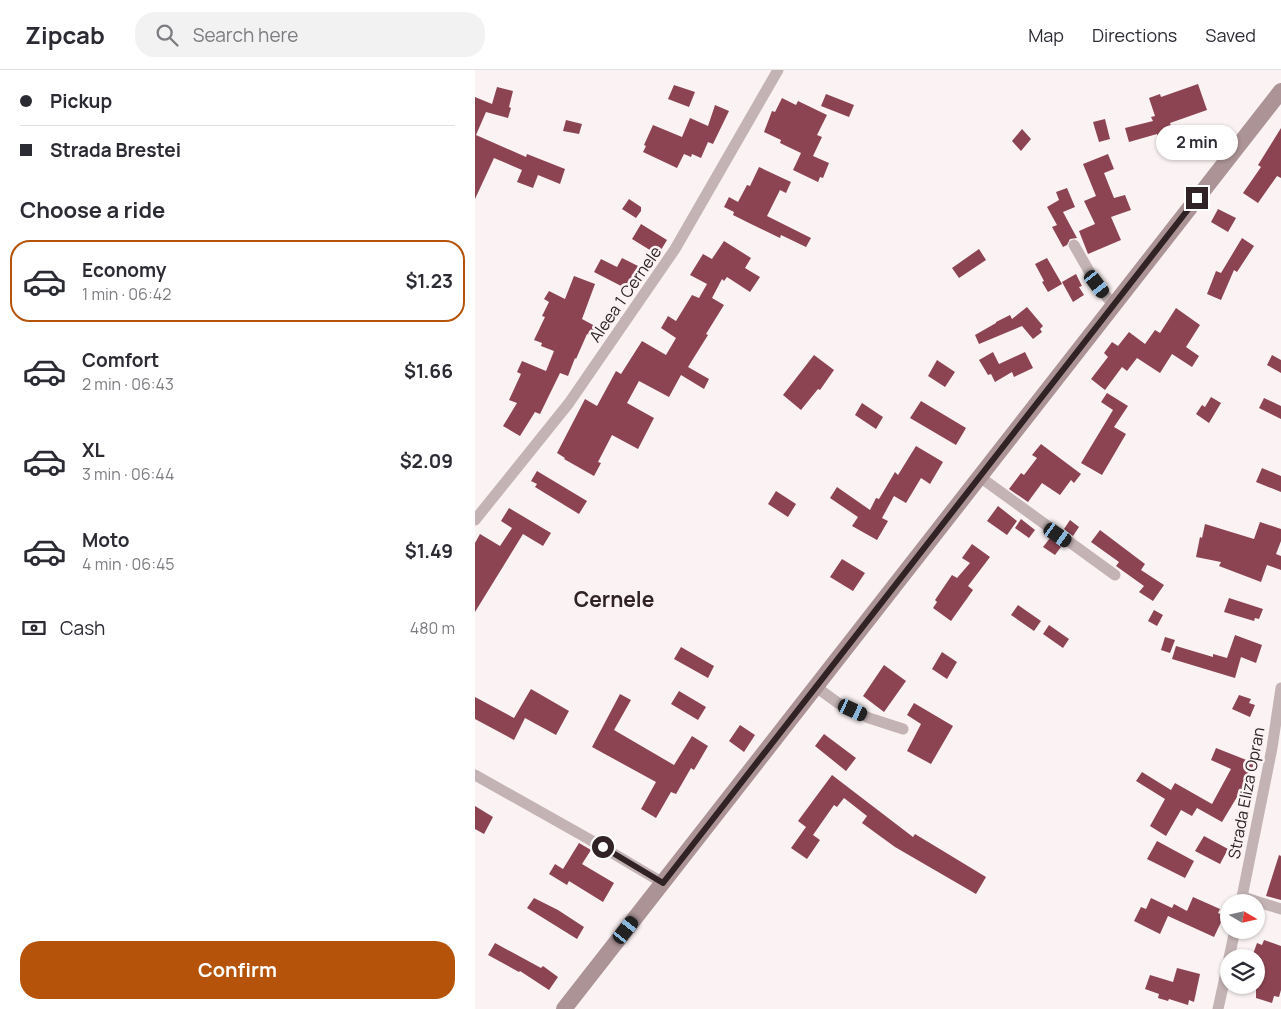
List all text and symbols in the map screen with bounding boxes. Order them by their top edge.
search box [135,12,485,57]
text: Zipcab [25,18,105,51]
icon: search [153,21,181,49]
text: Search here [193,22,298,48]
text: Map [1028,23,1064,47]
text: Directions [1092,23,1177,47]
text: Saved [1205,23,1256,47]
text: Pickup [50,88,112,114]
callout: 2 min [1156,126,1238,160]
text: 2 min [1176,131,1218,153]
text: Strada Brestei [50,137,181,163]
route end [1186,187,1208,209]
text: Choose a ride [20,195,165,225]
street label: Aleea 1 Cernele [584,242,666,346]
text: Economy [82,257,166,283]
icon: car [22,259,67,304]
text: $1.23 [405,268,453,294]
car [1081,268,1112,300]
text: 1 min · 06:42 [82,283,171,305]
text: Comfort [82,347,159,373]
icon: car [22,349,67,394]
text: $1.66 [404,358,453,384]
text: 2 min · 06:43 [82,373,174,395]
text: XL [82,437,105,463]
icon: car [22,439,67,484]
text: $2.09 [400,448,453,474]
text: 3 min · 06:44 [82,463,174,485]
car [1041,520,1074,550]
text: Moto [82,527,129,553]
icon: car [22,529,67,574]
text: $1.49 [405,538,453,564]
text: 4 min · 06:45 [82,553,175,575]
district label: Cernele [574,585,654,613]
icon: cash [20,614,48,642]
text: Cash [60,615,105,641]
text: 480 m [410,617,455,639]
car [836,697,869,723]
street label: Strada Eliza Opran [1222,725,1270,861]
route start [592,836,614,858]
north arrow [1220,894,1265,939]
map controls [1220,894,1265,994]
car [610,914,641,946]
button: Confirm [20,941,455,999]
button: layers [1220,949,1265,994]

